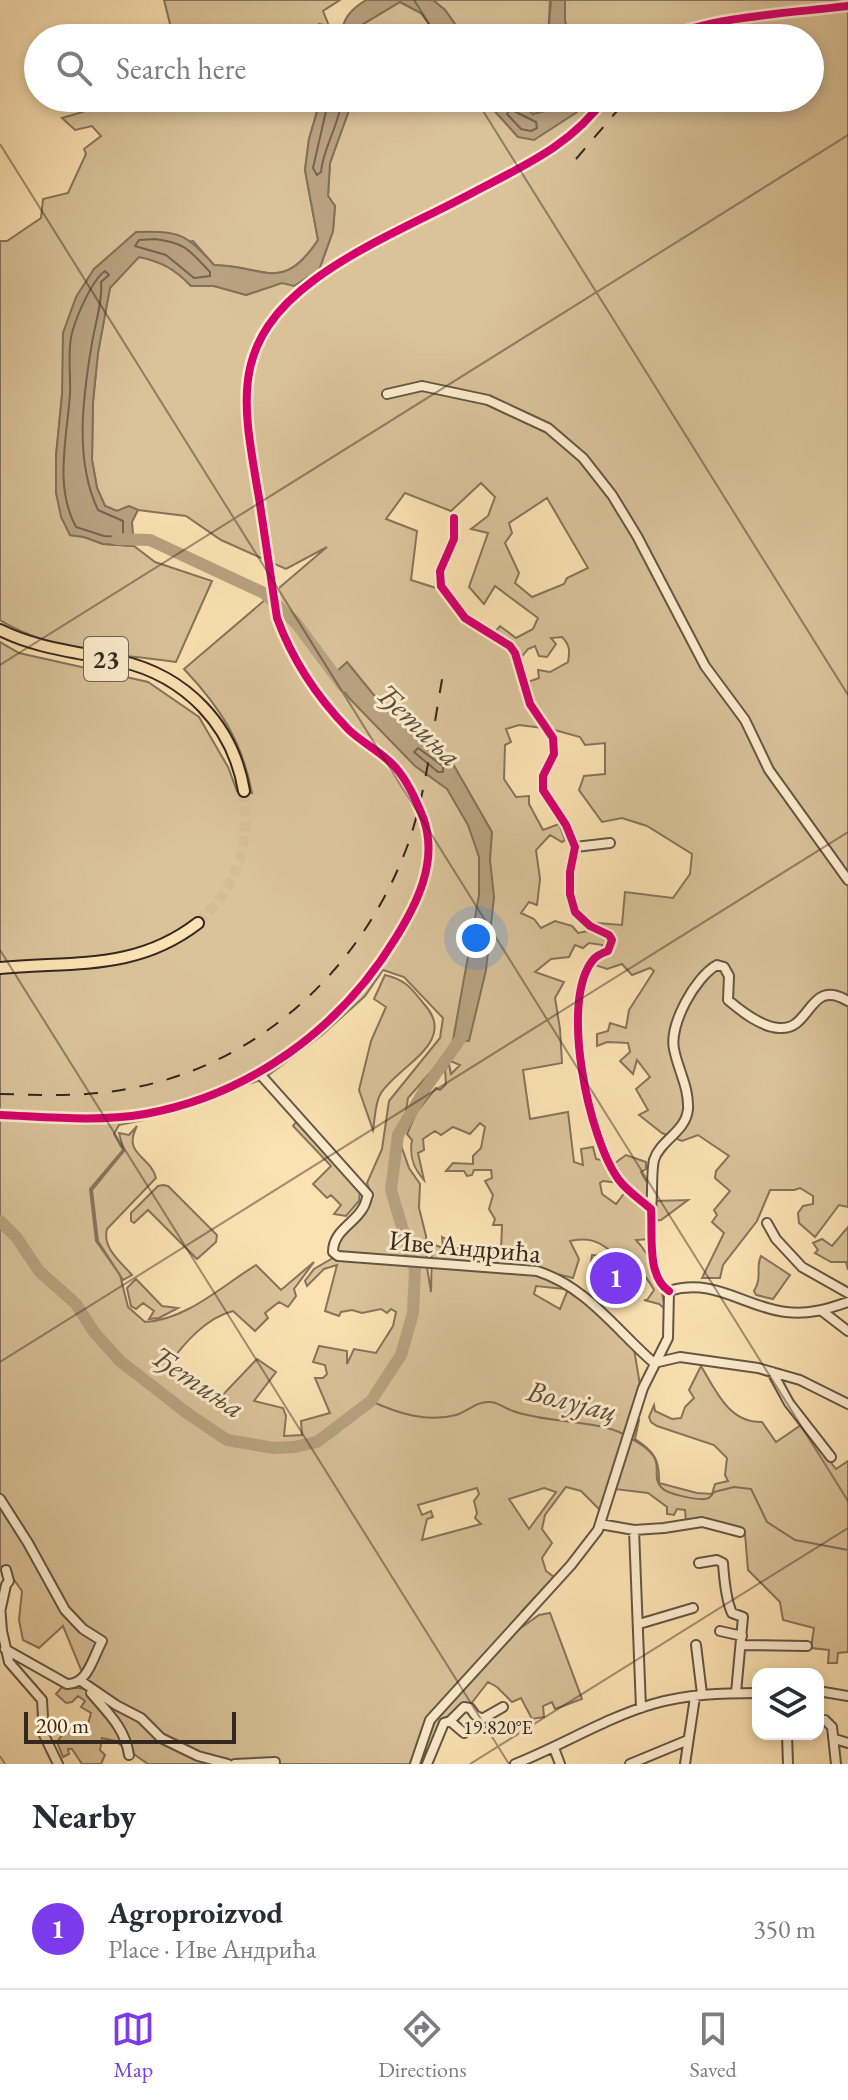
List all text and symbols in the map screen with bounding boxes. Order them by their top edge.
search box [24,24,824,112]
icon: search [52,46,96,90]
text: Search here [116,49,246,88]
road number: 23 [84,637,128,681]
water label: Ђетиња [368,674,471,775]
your location [456,918,496,958]
street label: Иве Андрића [387,1221,543,1271]
pin: 1 [590,1248,642,1308]
water label: Ђетиња [144,1336,253,1427]
water label: Волујац [522,1370,621,1430]
map controls [752,1668,824,1740]
button: layers [752,1668,824,1740]
scale bar [24,1708,236,1744]
text: 200 m [36,1711,89,1740]
text: 19.820°E [463,1714,533,1740]
text: Nearby [32,1794,136,1838]
text: Agroproizvod [108,1893,283,1932]
text: 1 [51,1912,65,1946]
text: 350 m [753,1912,816,1946]
text: Place · Иве Андрића [108,1932,316,1966]
tab: Map [111,2007,155,2084]
tab: Directions [378,2007,467,2084]
tab: Saved [689,2007,737,2084]

